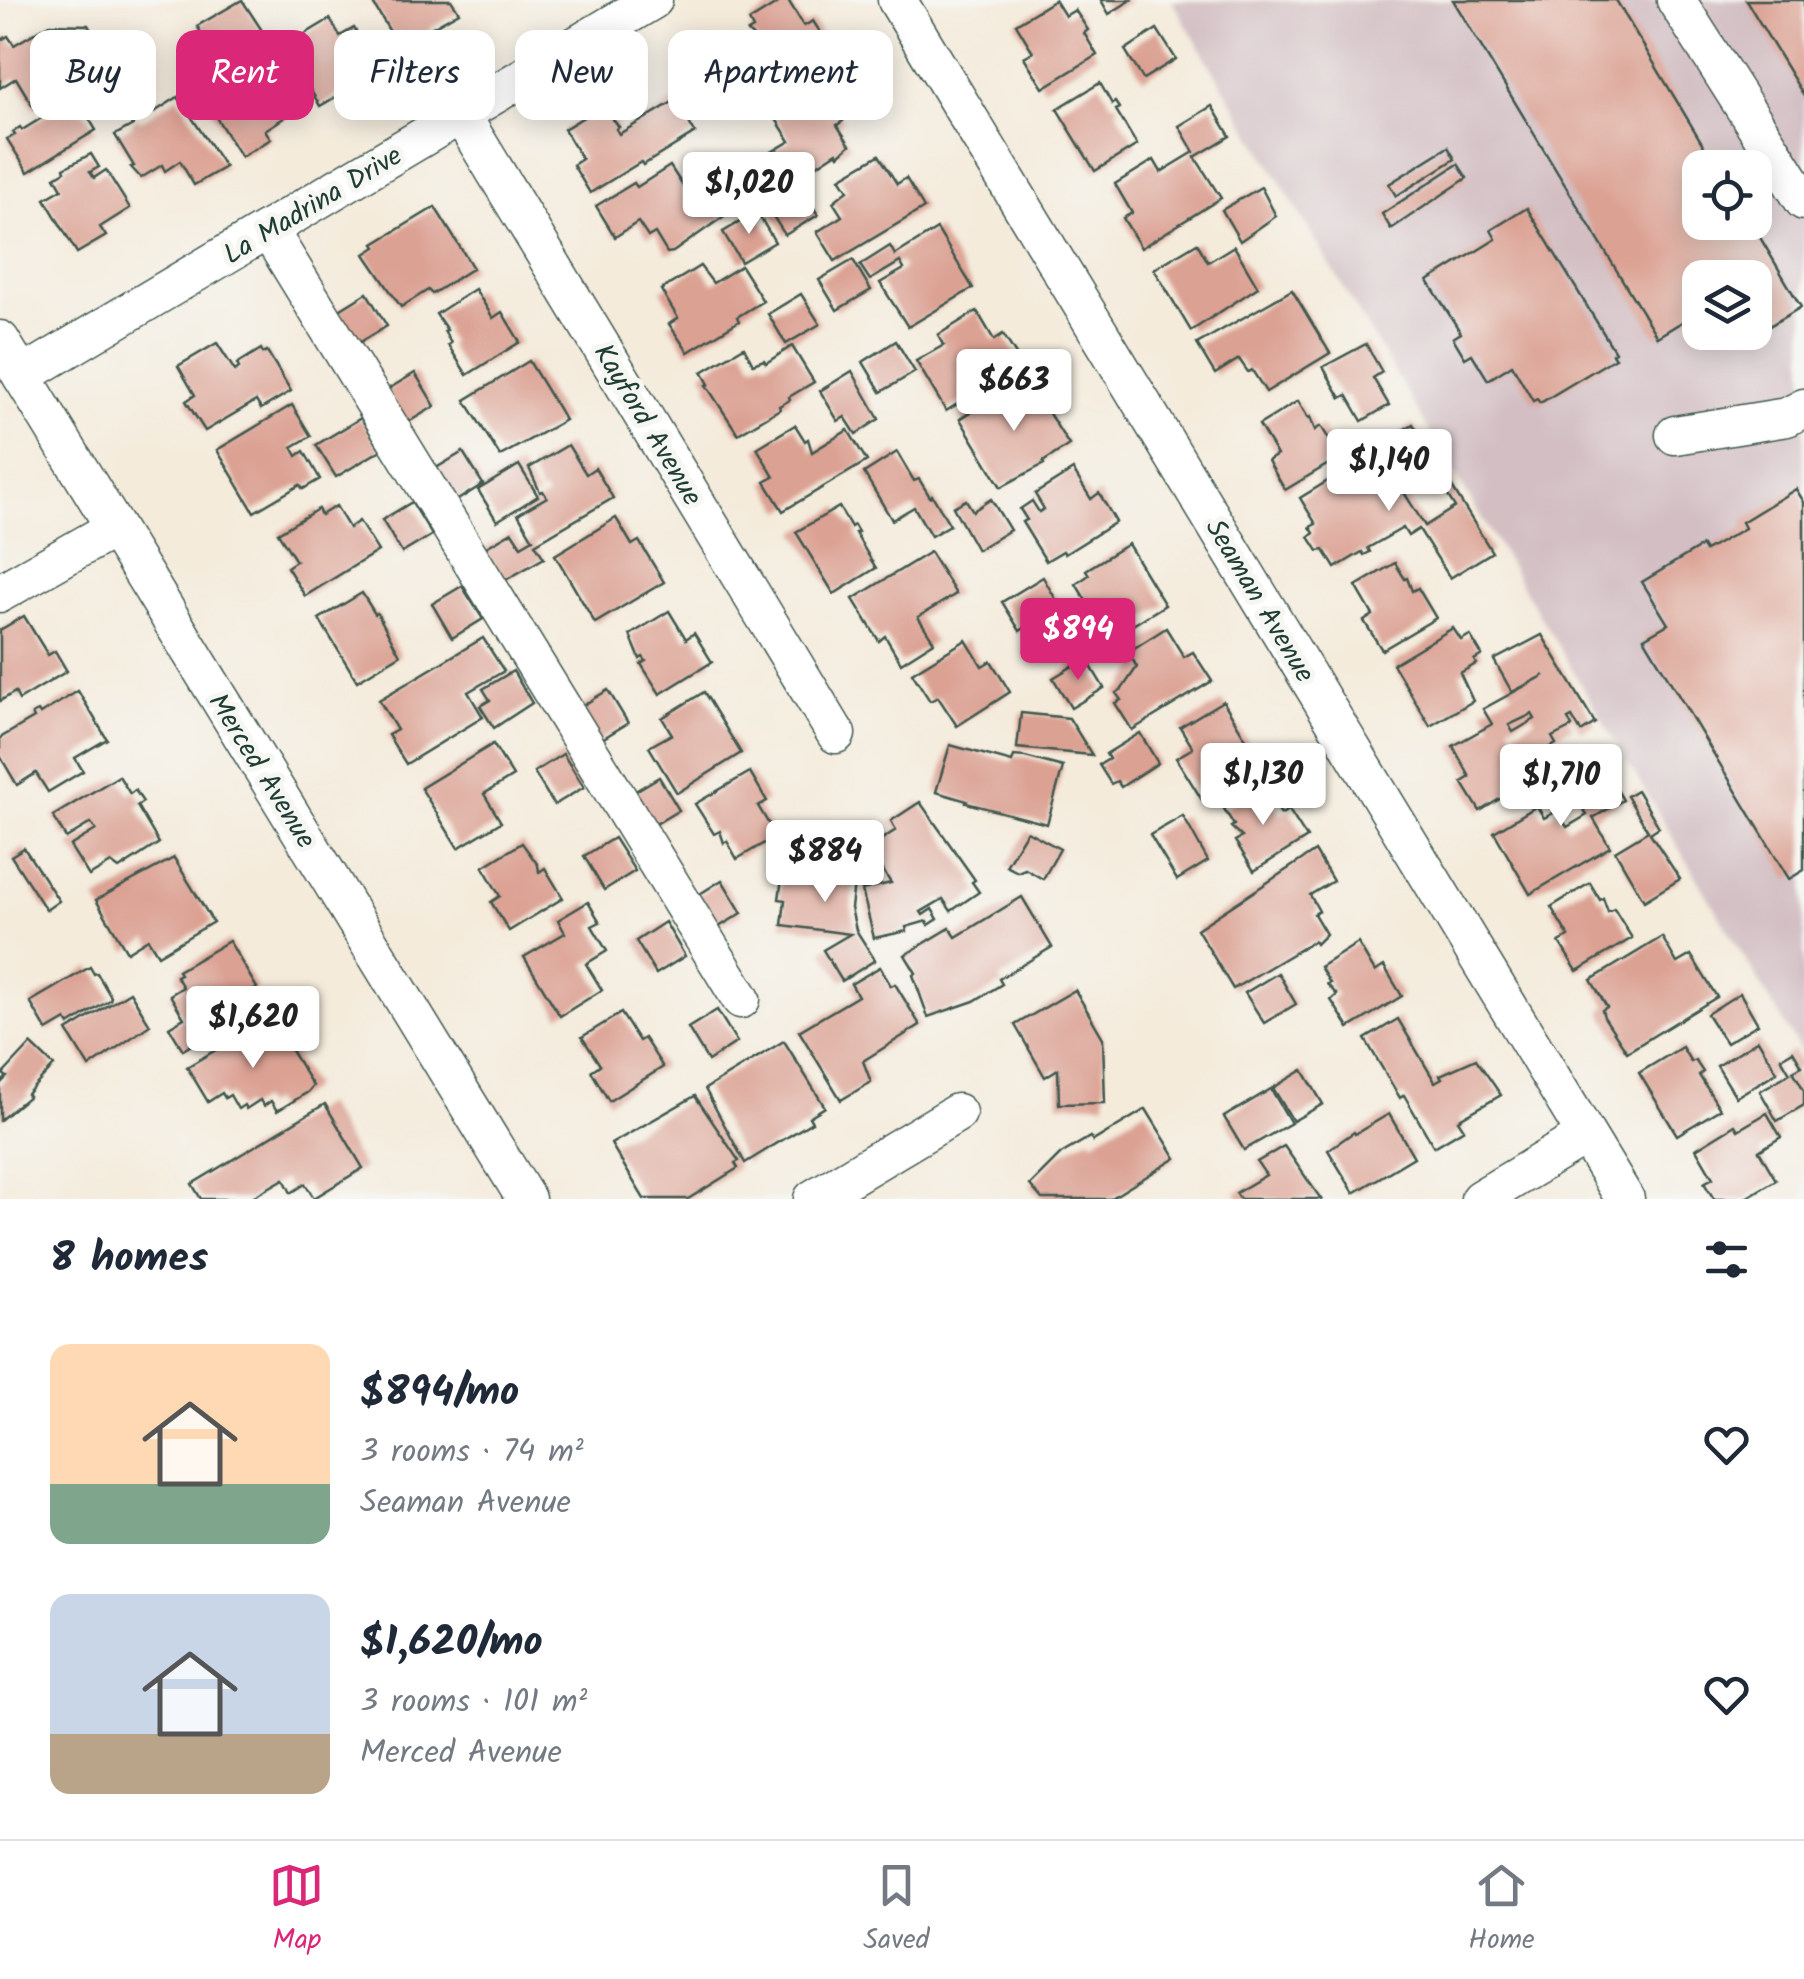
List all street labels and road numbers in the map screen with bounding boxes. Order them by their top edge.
street label: La Madrina Drive [215,135,412,278]
street label: Kayford Avenue [580,335,713,516]
street label: Seaman Avenue [1192,511,1326,692]
street label: Merced Avenue [195,684,327,858]

